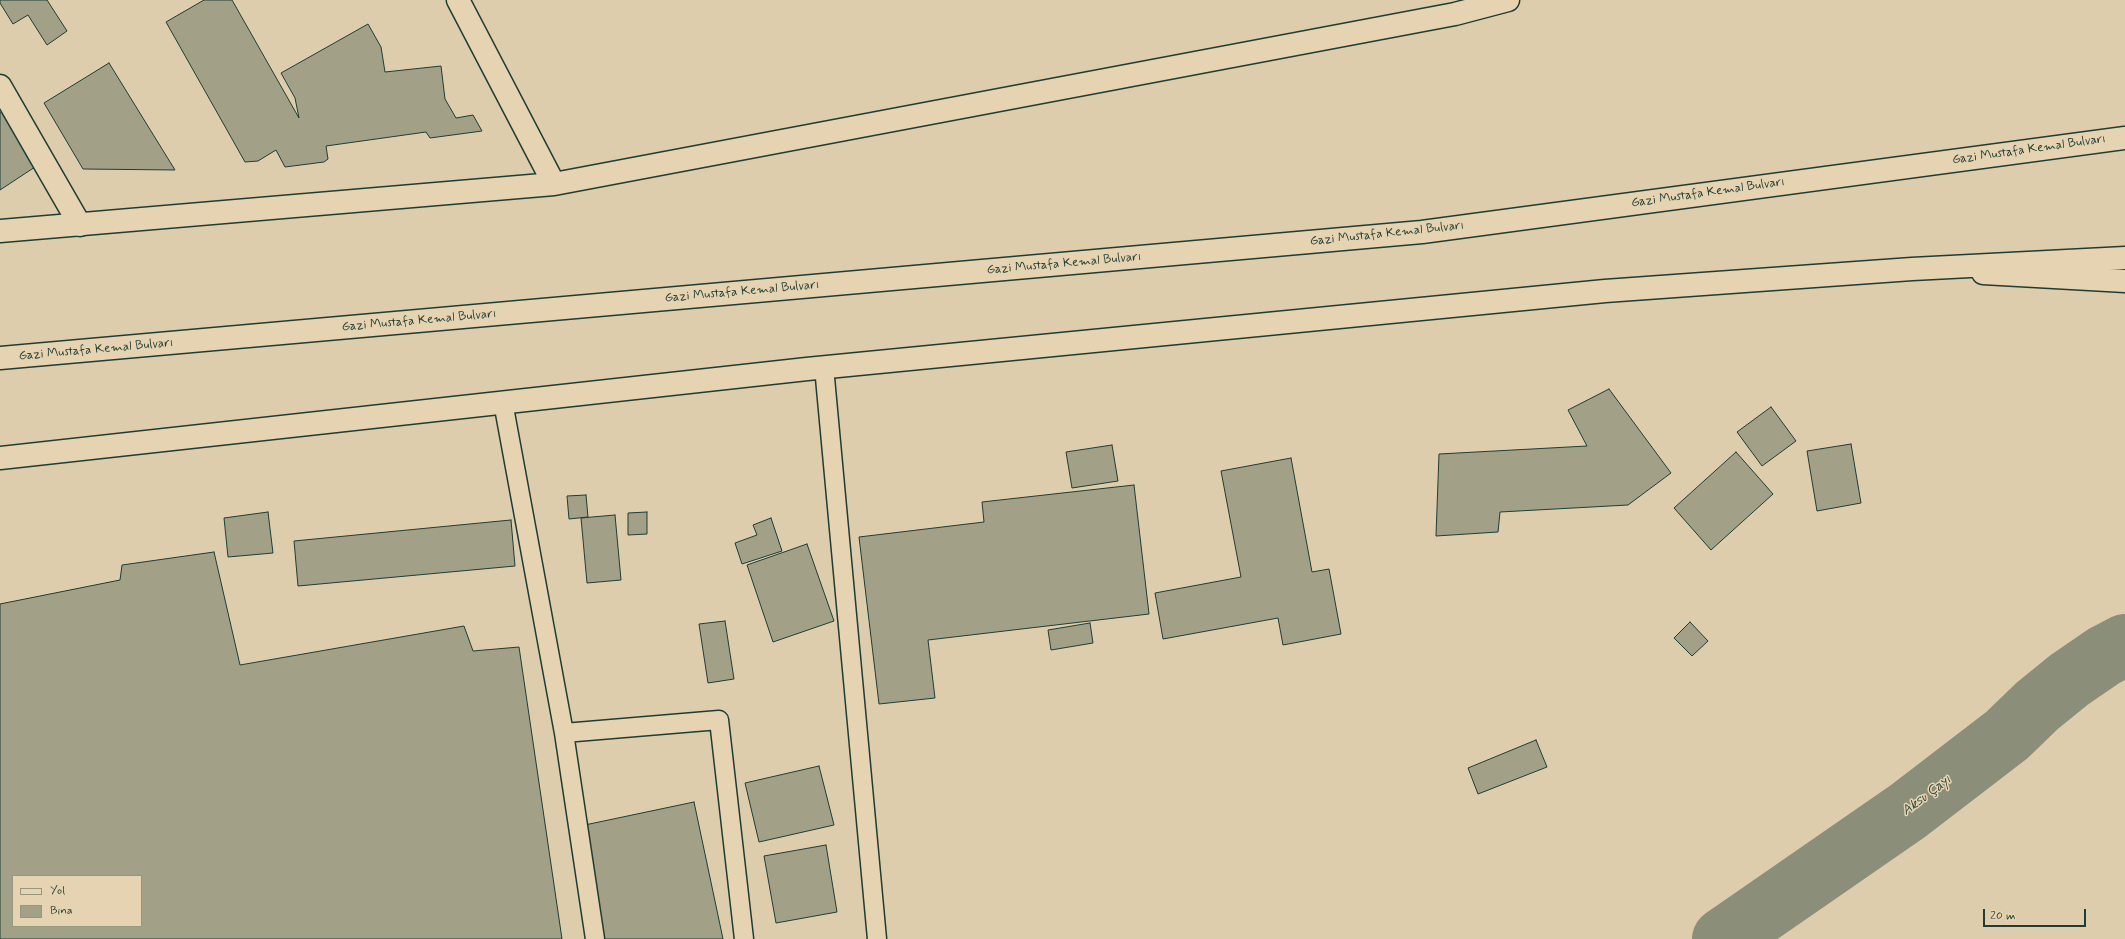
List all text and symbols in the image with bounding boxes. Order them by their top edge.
street label: Gazi Mustafa Kemal Bulvarı [1951,131,2107,169]
street label: Gazi Mustafa Kemal Bulvarı [1630,174,1786,212]
street label: Gazi Mustafa Kemal Bulvarı [1309,218,1465,250]
street label: Gazi Mustafa Kemal Bulvarı [986,249,1142,279]
street label: Gazi Mustafa Kemal Bulvarı [664,277,820,307]
street label: Gazi Mustafa Kemal Bulvarı [341,306,497,336]
street label: Gazi Mustafa Kemal Bulvarı [18,335,174,365]
water label: Aksu Çayı [1899,772,1955,820]
legend [12,875,142,927]
text: Yol [50,883,65,899]
scale bar [1985,901,2088,927]
text: Bina [50,903,73,919]
text: 20 m [1990,908,2016,924]

